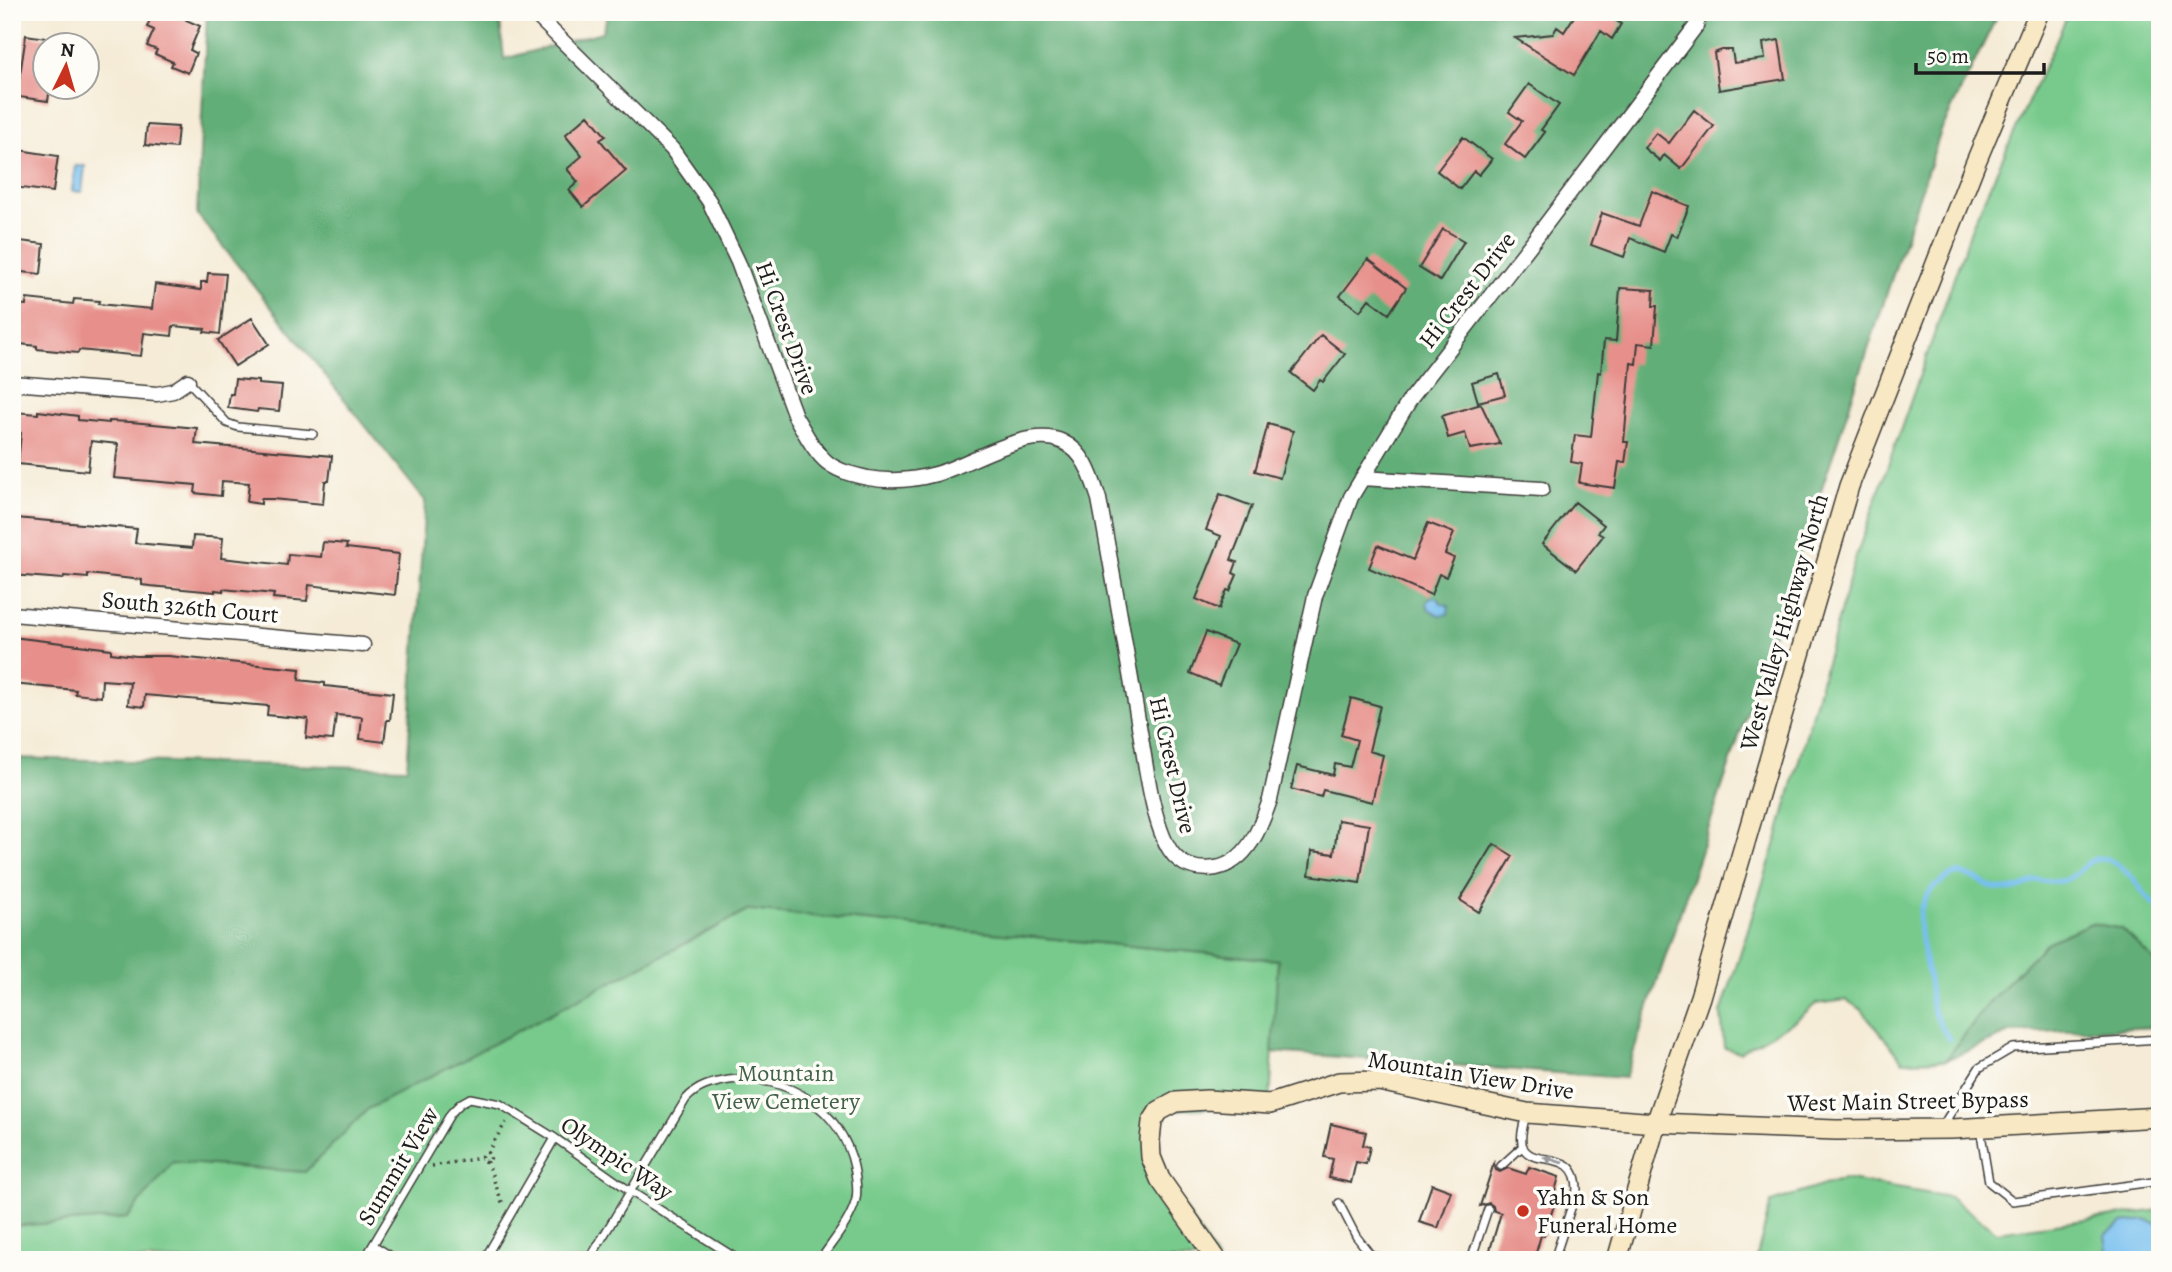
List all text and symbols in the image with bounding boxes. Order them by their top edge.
north arrow [32,32,102,102]
scale bar [1916,32,2044,76]
text: N [59,37,76,64]
text: 50 m [1927,42,1969,70]
street label: Hi Crest Drive [1411,225,1523,355]
street label: Hi Crest Drive [748,257,826,399]
street label: West Valley Highway North [1732,490,1836,755]
street label: South 326th Court [100,583,280,631]
street label: Hi Crest Drive [1142,693,1204,837]
street label: Mountain View Drive [1366,1043,1576,1107]
park label: Mountain View Cemetery [711,1057,860,1117]
street label: West Main Street Bypass [1786,1083,2029,1119]
street label: Summit View [350,1101,446,1231]
street label: Olympic Way [554,1109,680,1208]
one-way arrow [1542,1155,1563,1165]
place label: Yahn & Son Funeral Home [1536,1181,1677,1241]
marker: Yahn & Son Funeral Home [1515,1203,1531,1219]

